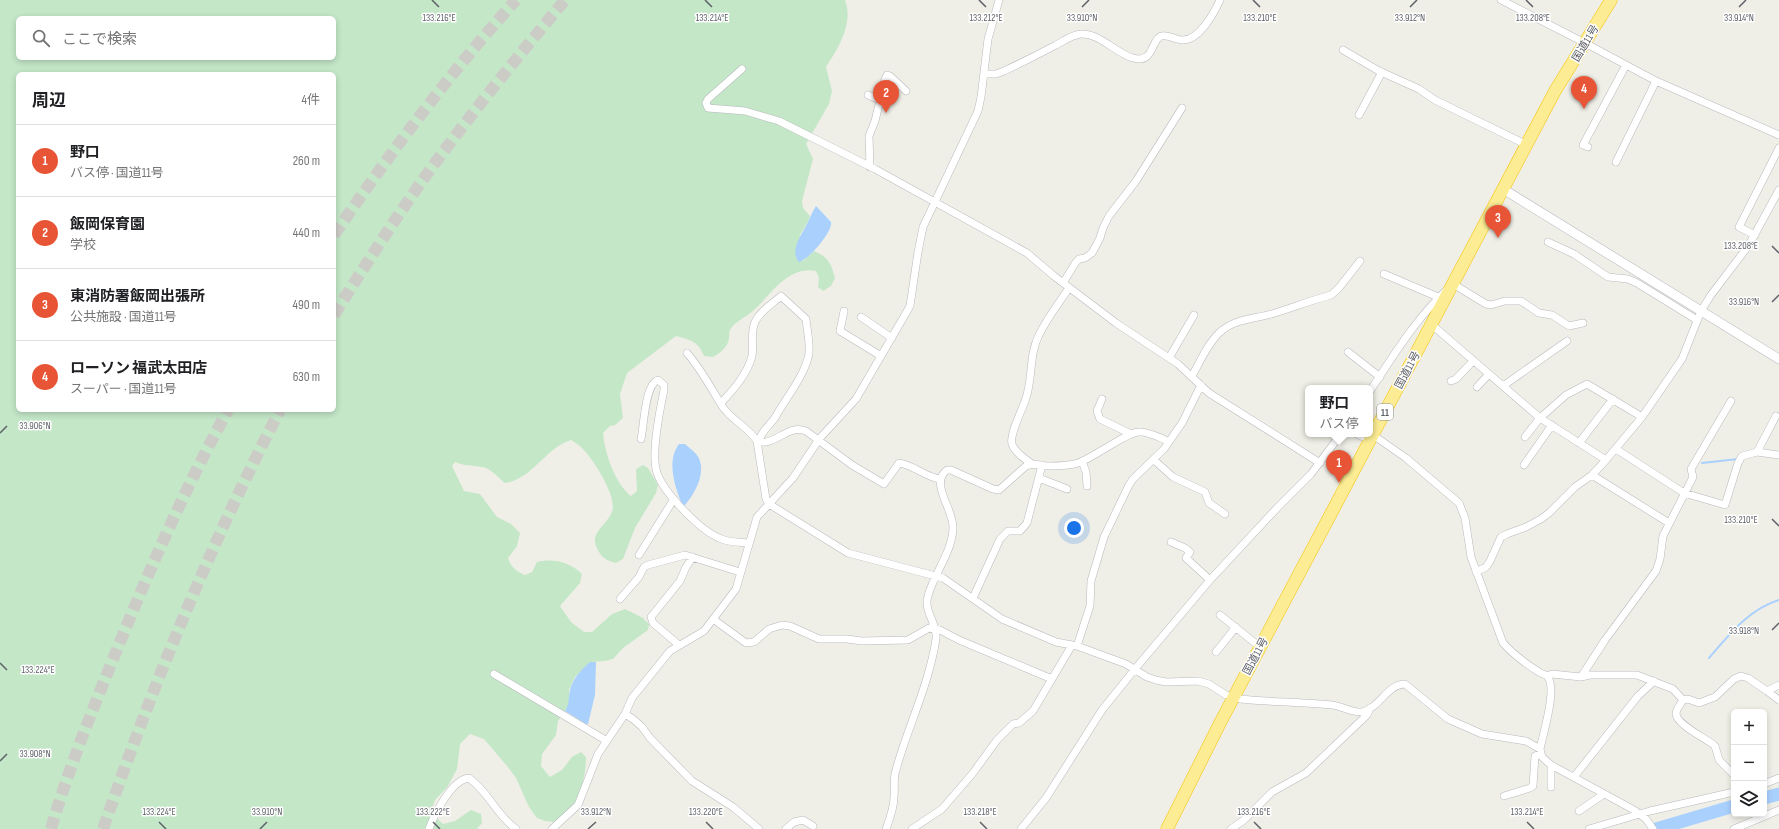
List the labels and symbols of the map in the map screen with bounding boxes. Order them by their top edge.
text: 133.216°E [422,12,456,24]
text: 133.214°E [696,12,728,24]
text: 133.212°E [969,12,1003,24]
text: 33.910°N [1067,12,1097,24]
text: 133.210°E [1243,12,1277,24]
text: 33.912°N [1395,12,1425,24]
text: 133.208°E [1516,12,1550,24]
text: 33.914°N [1724,12,1754,24]
street label: 国道11号 [1569,22,1601,64]
pin: 4 [1571,76,1597,109]
pin: 2 [873,80,899,113]
pin: 3 [1485,205,1511,238]
text: 133.208°E [1724,240,1758,252]
text: 33.916°N [1729,296,1759,308]
street label: 国道11号 [1392,349,1423,391]
road number: 11 [1377,404,1393,420]
text: 33.906°N [19,420,51,432]
pin: 1 [1326,450,1352,483]
text: 133.210°E [1724,514,1758,526]
your location [1064,518,1084,538]
text: 33.918°N [1729,625,1759,637]
street label: 国道11号 [1240,635,1271,677]
text: 133.224°E [21,664,55,676]
text: 33.908°N [19,748,51,760]
text: 133.224°E [142,806,176,818]
text: 33.910°N [252,806,282,818]
text: 133.222°E [416,806,450,818]
text: 33.912°N [581,806,611,818]
text: 133.220°E [689,806,723,818]
text: 133.218°E [963,806,997,818]
text: 133.216°E [1237,806,1271,818]
text: 133.214°E [1511,806,1543,818]

